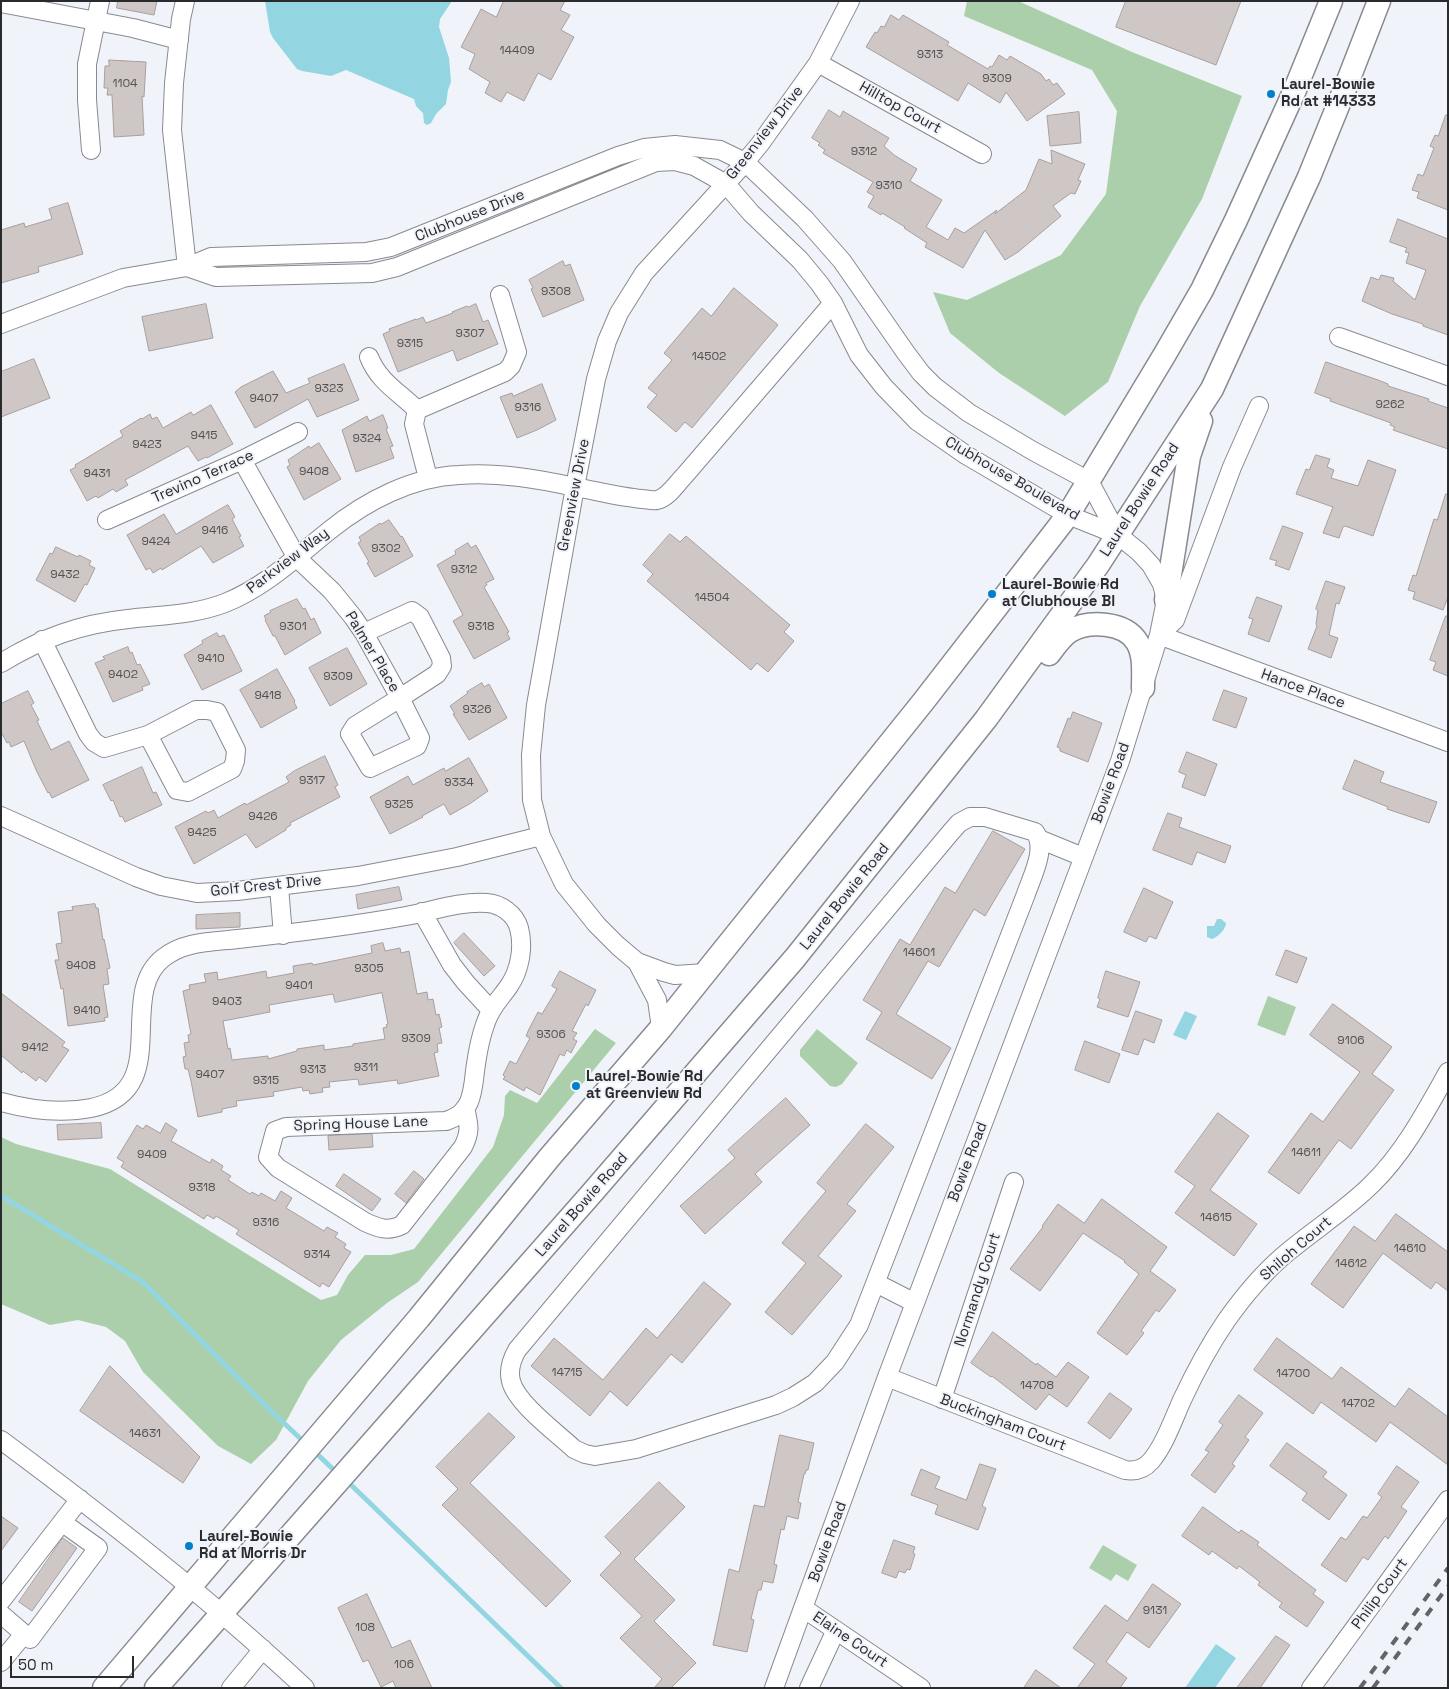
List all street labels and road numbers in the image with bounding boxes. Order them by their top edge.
street label: Hilltop Court [856,78,944,138]
street label: Greenview Drive [723,82,807,184]
street label: Clubhouse Drive [413,186,527,246]
street label: Clubhouse Boulevard [941,433,1083,525]
street label: Greenview Drive [554,437,594,553]
street label: Laurel Bowie Road [1097,440,1183,560]
street label: Trevino Terrace [149,447,257,507]
street label: Parkview Way [243,524,333,598]
street label: Palmer Place [341,608,403,696]
street label: Hance Place [1258,665,1348,713]
street label: Bowie Road [1088,740,1134,826]
street label: Laurel Bowie Road [797,840,893,954]
street label: Golf Crest Drive [210,871,322,901]
street label: Spring House Lane [293,1113,429,1135]
street label: Bowie Road [944,1119,992,1205]
street label: Laurel Bowie Road [532,1149,632,1261]
street label: Shiloh Court [1257,1213,1335,1285]
street label: Normandy Court [951,1231,1005,1349]
street label: Buckingham Court [937,1391,1069,1455]
street label: Bowie Road [805,1499,851,1585]
street label: Philip Court [1348,1555,1412,1633]
street label: Elaine Court [809,1608,891,1672]

